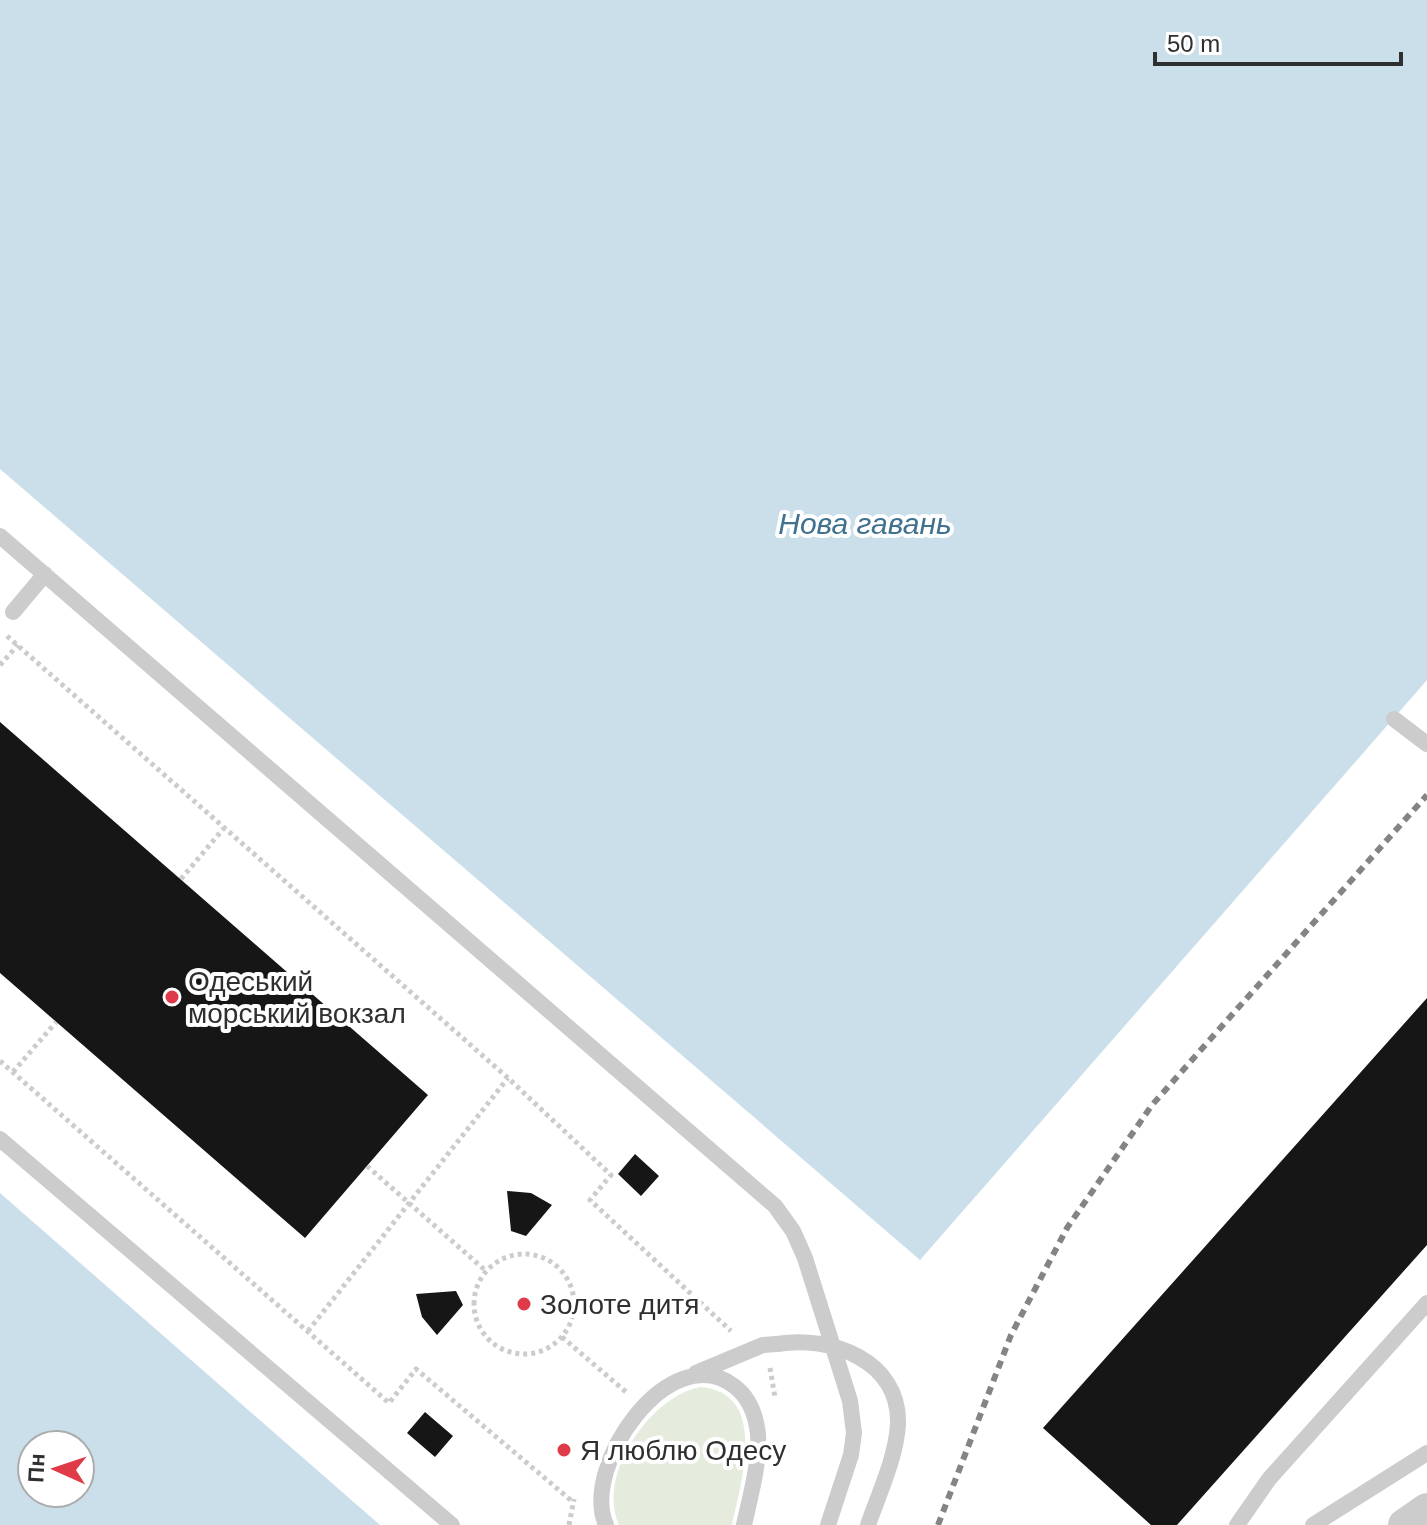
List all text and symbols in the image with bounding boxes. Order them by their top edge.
scale bar [1155,16,1401,66]
text: 50 m [1167,30,1220,57]
water label: Нова гавань [778,507,952,540]
place label: Одеський морський вокзал [188,966,406,1029]
marker: Одеський морський вокзал [163,988,181,1006]
place label: Золоте дитя [540,1289,699,1320]
marker: Золоте дитя [515,1295,533,1313]
north arrow [16,1429,96,1509]
place label: Я люблю Одесу [580,1435,786,1466]
marker: Я люблю Одесу [555,1441,573,1459]
text: Пн [23,1453,50,1483]

